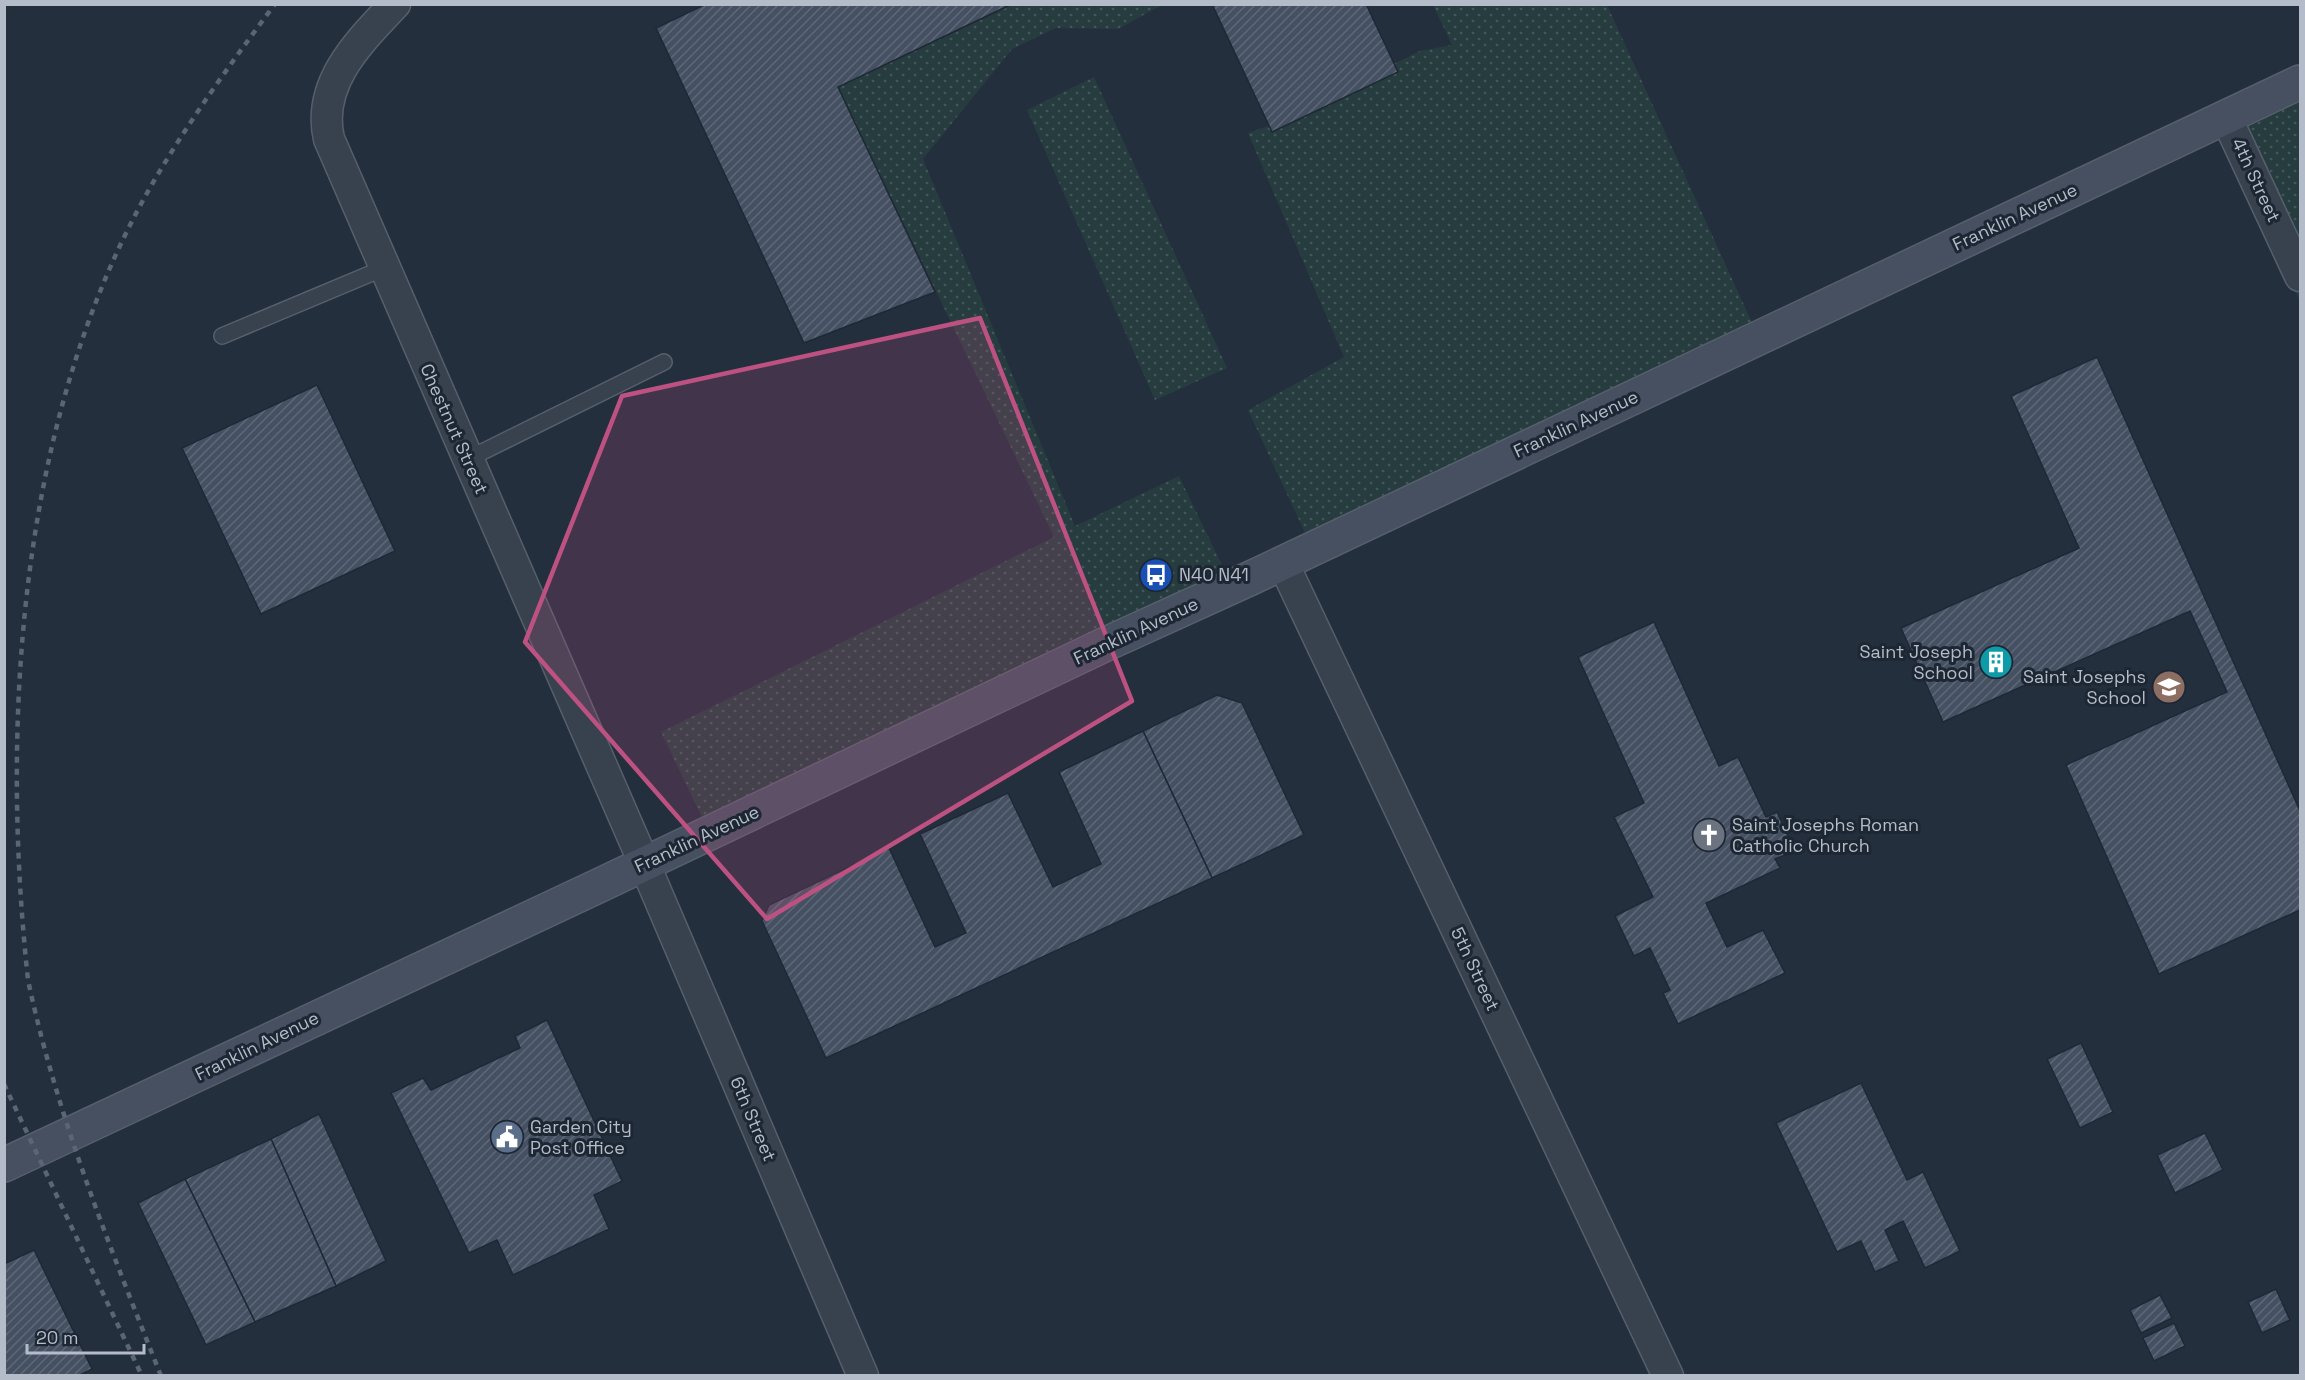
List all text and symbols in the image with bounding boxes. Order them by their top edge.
street label: 4th Street [2227,134,2286,226]
street label: Franklin Avenue [1949,178,2081,256]
street label: Chestnut Street [415,360,494,498]
street label: Franklin Avenue [1510,385,1642,463]
bus stop icon: N40 N41 [1138,557,1174,593]
place label: N40 N41 [1179,563,1249,586]
street label: Franklin Avenue [1070,592,1202,670]
place label: Saint Joseph School [1859,640,1973,684]
building icon: Saint Joseph School [1978,644,2014,680]
place label: Saint Josephs School [2023,665,2146,709]
school or university icon: Saint Josephs School [2151,669,2187,705]
street label: Franklin Avenue [631,800,763,878]
place label: Saint Josephs Roman Catholic Church [1732,813,1919,857]
church icon: Saint Josephs Roman Catholic Church [1691,817,1727,853]
street label: 5th Street [1446,923,1505,1014]
street label: Franklin Avenue [191,1006,323,1085]
street label: 6th Street [725,1073,782,1165]
place label: Garden City Post Office [530,1115,632,1159]
public building icon: Garden City Post Office [489,1119,525,1155]
scale bar [27,1317,144,1355]
text: 20 m [36,1326,79,1349]

